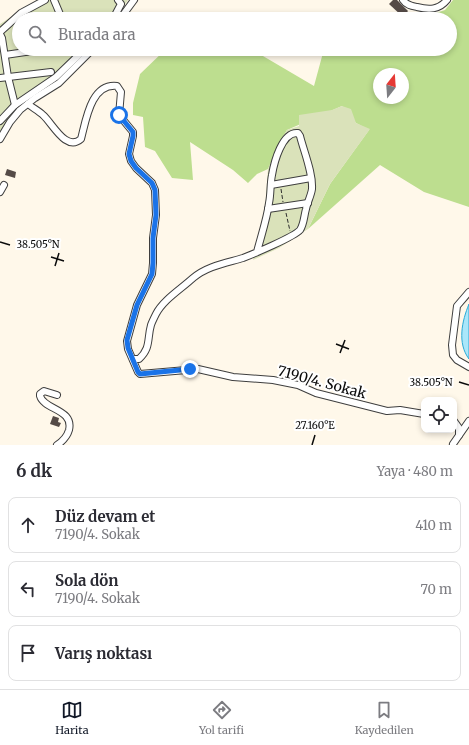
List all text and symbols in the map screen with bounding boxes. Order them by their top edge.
search box [12,12,457,56]
icon: search [26,23,48,45]
text: Burada ara [58,25,136,44]
north arrow [373,68,409,104]
route start [110,106,128,124]
text: 38.505°N [16,238,60,251]
route end [181,360,199,378]
street label: 7190/4. Sokak [276,361,369,403]
text: 38.505°N [409,376,453,389]
map controls [421,397,457,433]
button: locate [421,397,457,433]
text: 27.160°E [295,419,335,432]
text: 6 dk [16,460,52,482]
text: Yaya · 480 m [377,463,453,480]
text: Düz devam et [55,507,155,526]
icon: ahead [17,514,39,536]
text: 410 m [415,517,452,534]
text: 7190/4. Sokak [55,526,140,543]
text: Sola dön [55,571,118,590]
icon: left [17,578,39,600]
text: 70 m [421,581,452,598]
text: 7190/4. Sokak [55,590,140,607]
icon: arrive [17,642,39,664]
text: Varış noktası [55,644,152,663]
tab: Harita [55,699,89,737]
tab: Yol tarifi [199,699,244,737]
tab: Kaydedilen [355,699,414,737]

